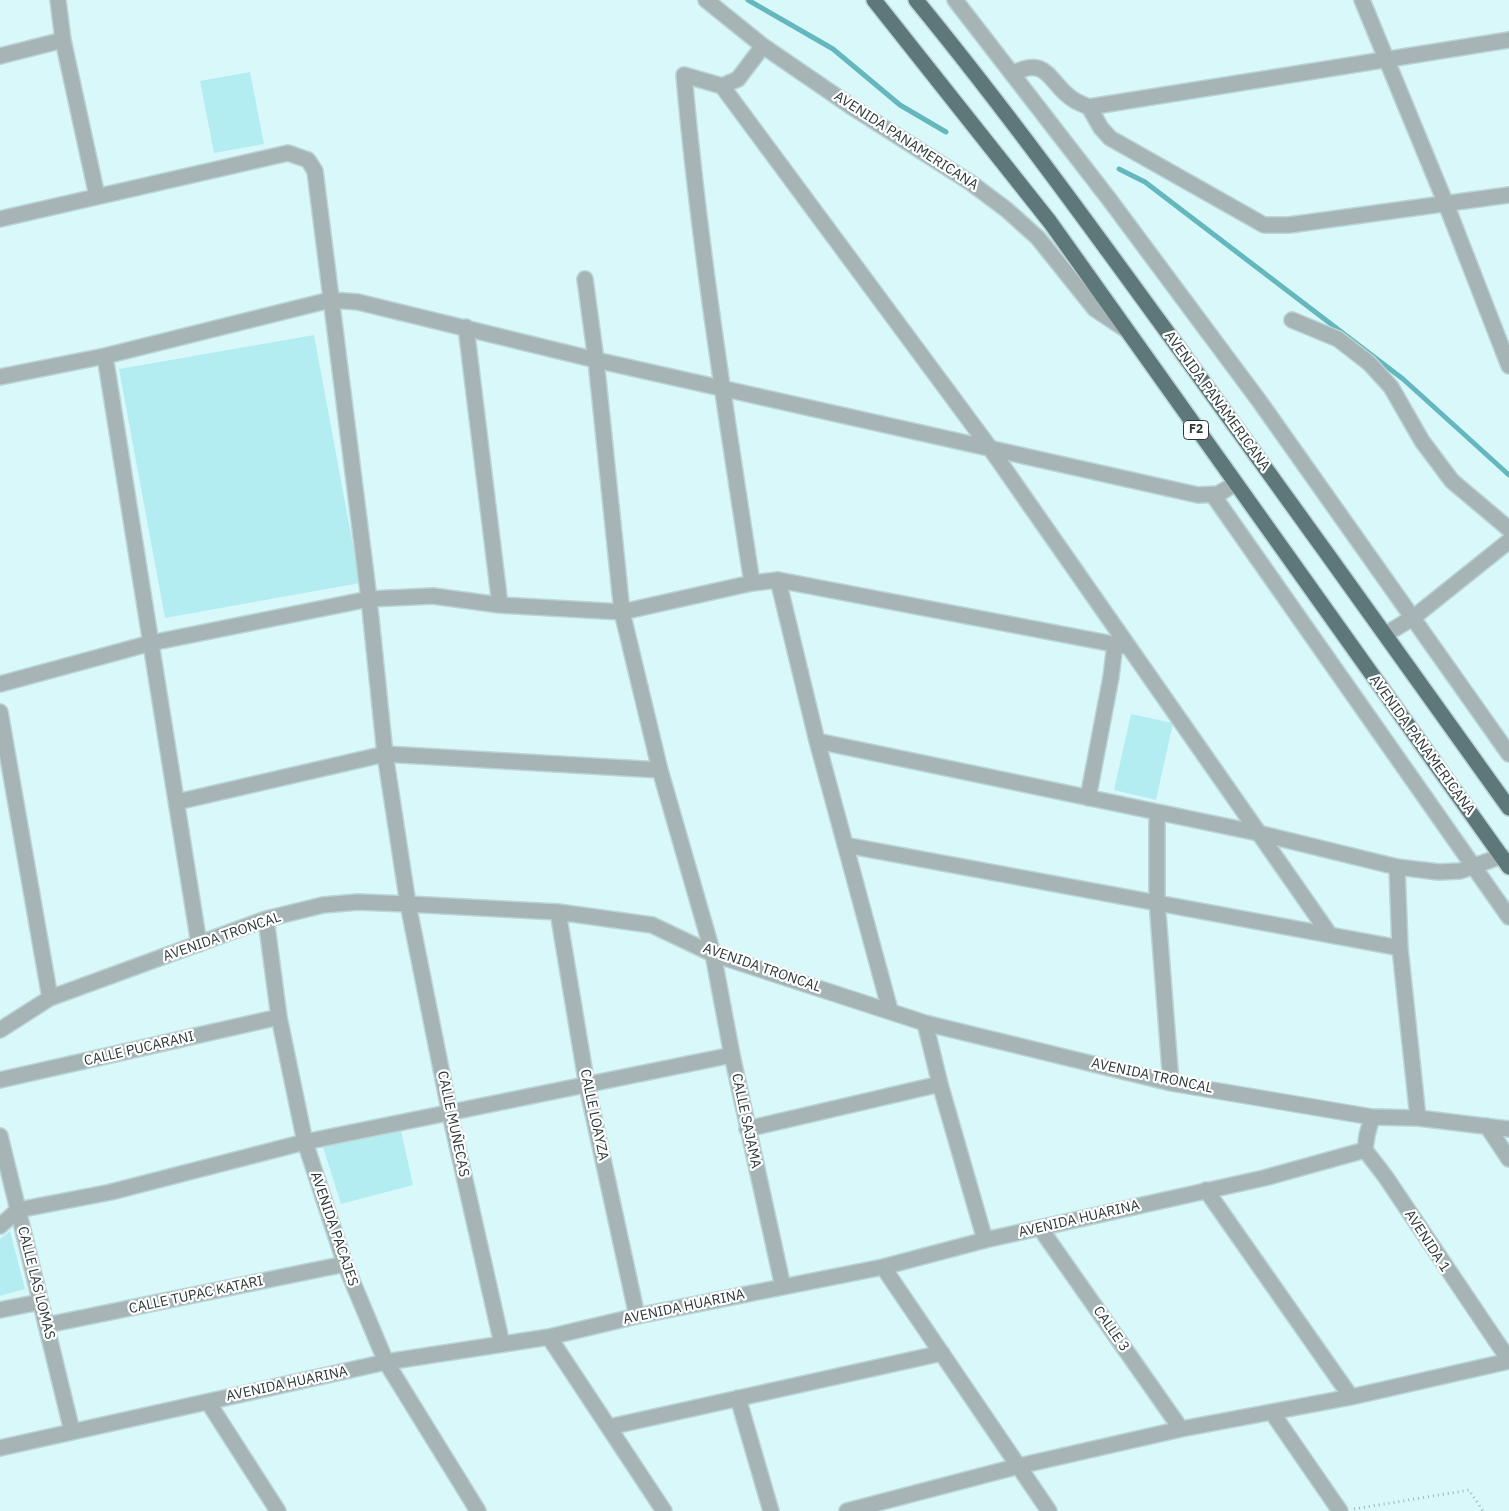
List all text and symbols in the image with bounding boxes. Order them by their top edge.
street label: AVENIDA PANAMERICANA [831,88,981,194]
street label: AVENIDA PANAMERICANA [1161,328,1273,474]
road number: F2 [1184,420,1208,440]
street label: AVENIDA PANAMERICANA [1366,672,1478,818]
street label: AVENIDA TRONCAL [161,909,283,965]
street label: AVENIDA TRONCAL [701,940,823,996]
street label: CALLE PUCARANI [82,1028,196,1070]
street label: AVENIDA TRONCAL [1090,1055,1214,1097]
street label: CALLE LOAYZA [576,1068,612,1162]
street label: CALLE MUÑECAS [434,1069,472,1179]
street label: CALLE SAJAMA [728,1072,764,1170]
street label: AVENIDA PACAJES [307,1170,361,1288]
street label: AVENIDA HUARINA [1017,1197,1141,1241]
street label: AVENIDA 1 [1401,1207,1453,1275]
street label: CALLE LAS LOMAS [14,1225,58,1341]
street label: CALLE TUPAC KATARI [127,1273,265,1317]
street label: AVENIDA HUARINA [622,1286,746,1328]
street label: CALLE 3 [1089,1303,1133,1355]
street label: AVENIDA HUARINA [225,1363,349,1405]

